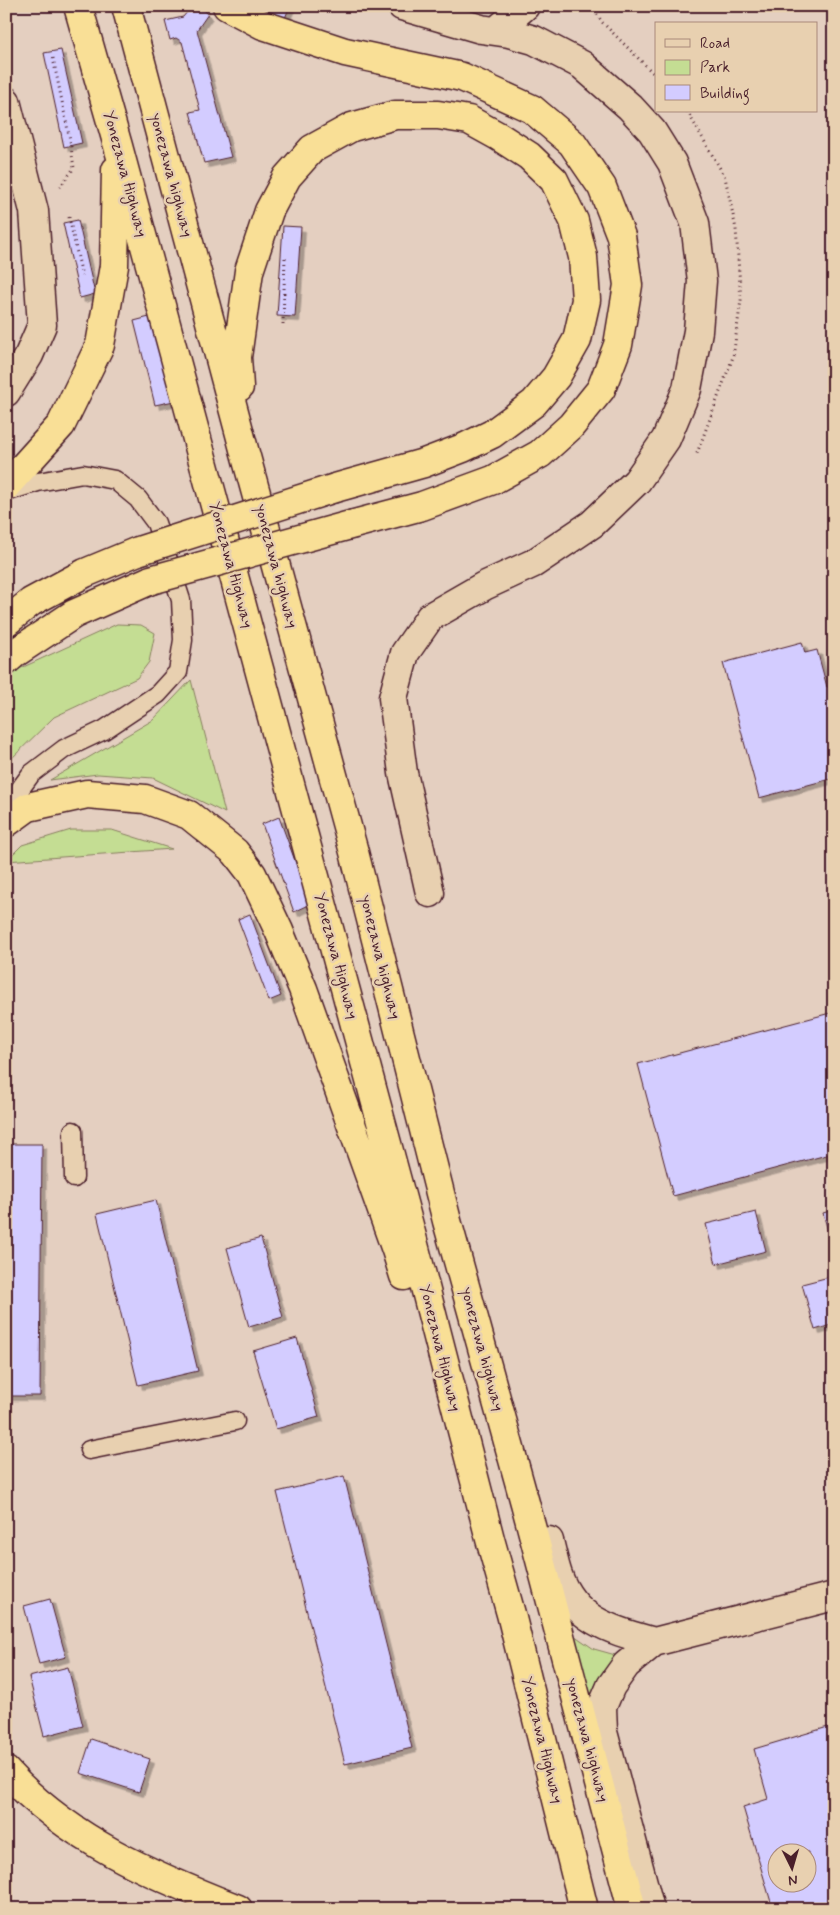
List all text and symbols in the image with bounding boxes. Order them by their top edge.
legend [655,22,818,112]
text: Road [700,34,730,54]
text: Park [700,58,730,78]
text: Building [700,84,750,105]
street label: Yonezawa Highway [97,108,152,240]
street label: yonezawa highway [143,111,198,240]
street label: Yonezawa Highway [203,499,258,631]
street label: yonezawa highway [248,502,303,631]
street label: Yonezawa Highway [308,890,363,1022]
street label: yonezawa highway [353,893,406,1022]
street label: Yonezawa Highway [413,1282,466,1414]
street label: yonezawa highway [454,1285,509,1414]
street label: Yonezawa Highway [515,1674,568,1806]
street label: yonezawa highway [559,1676,614,1805]
north arrow [768,1842,818,1892]
text: N [788,1871,798,1889]

